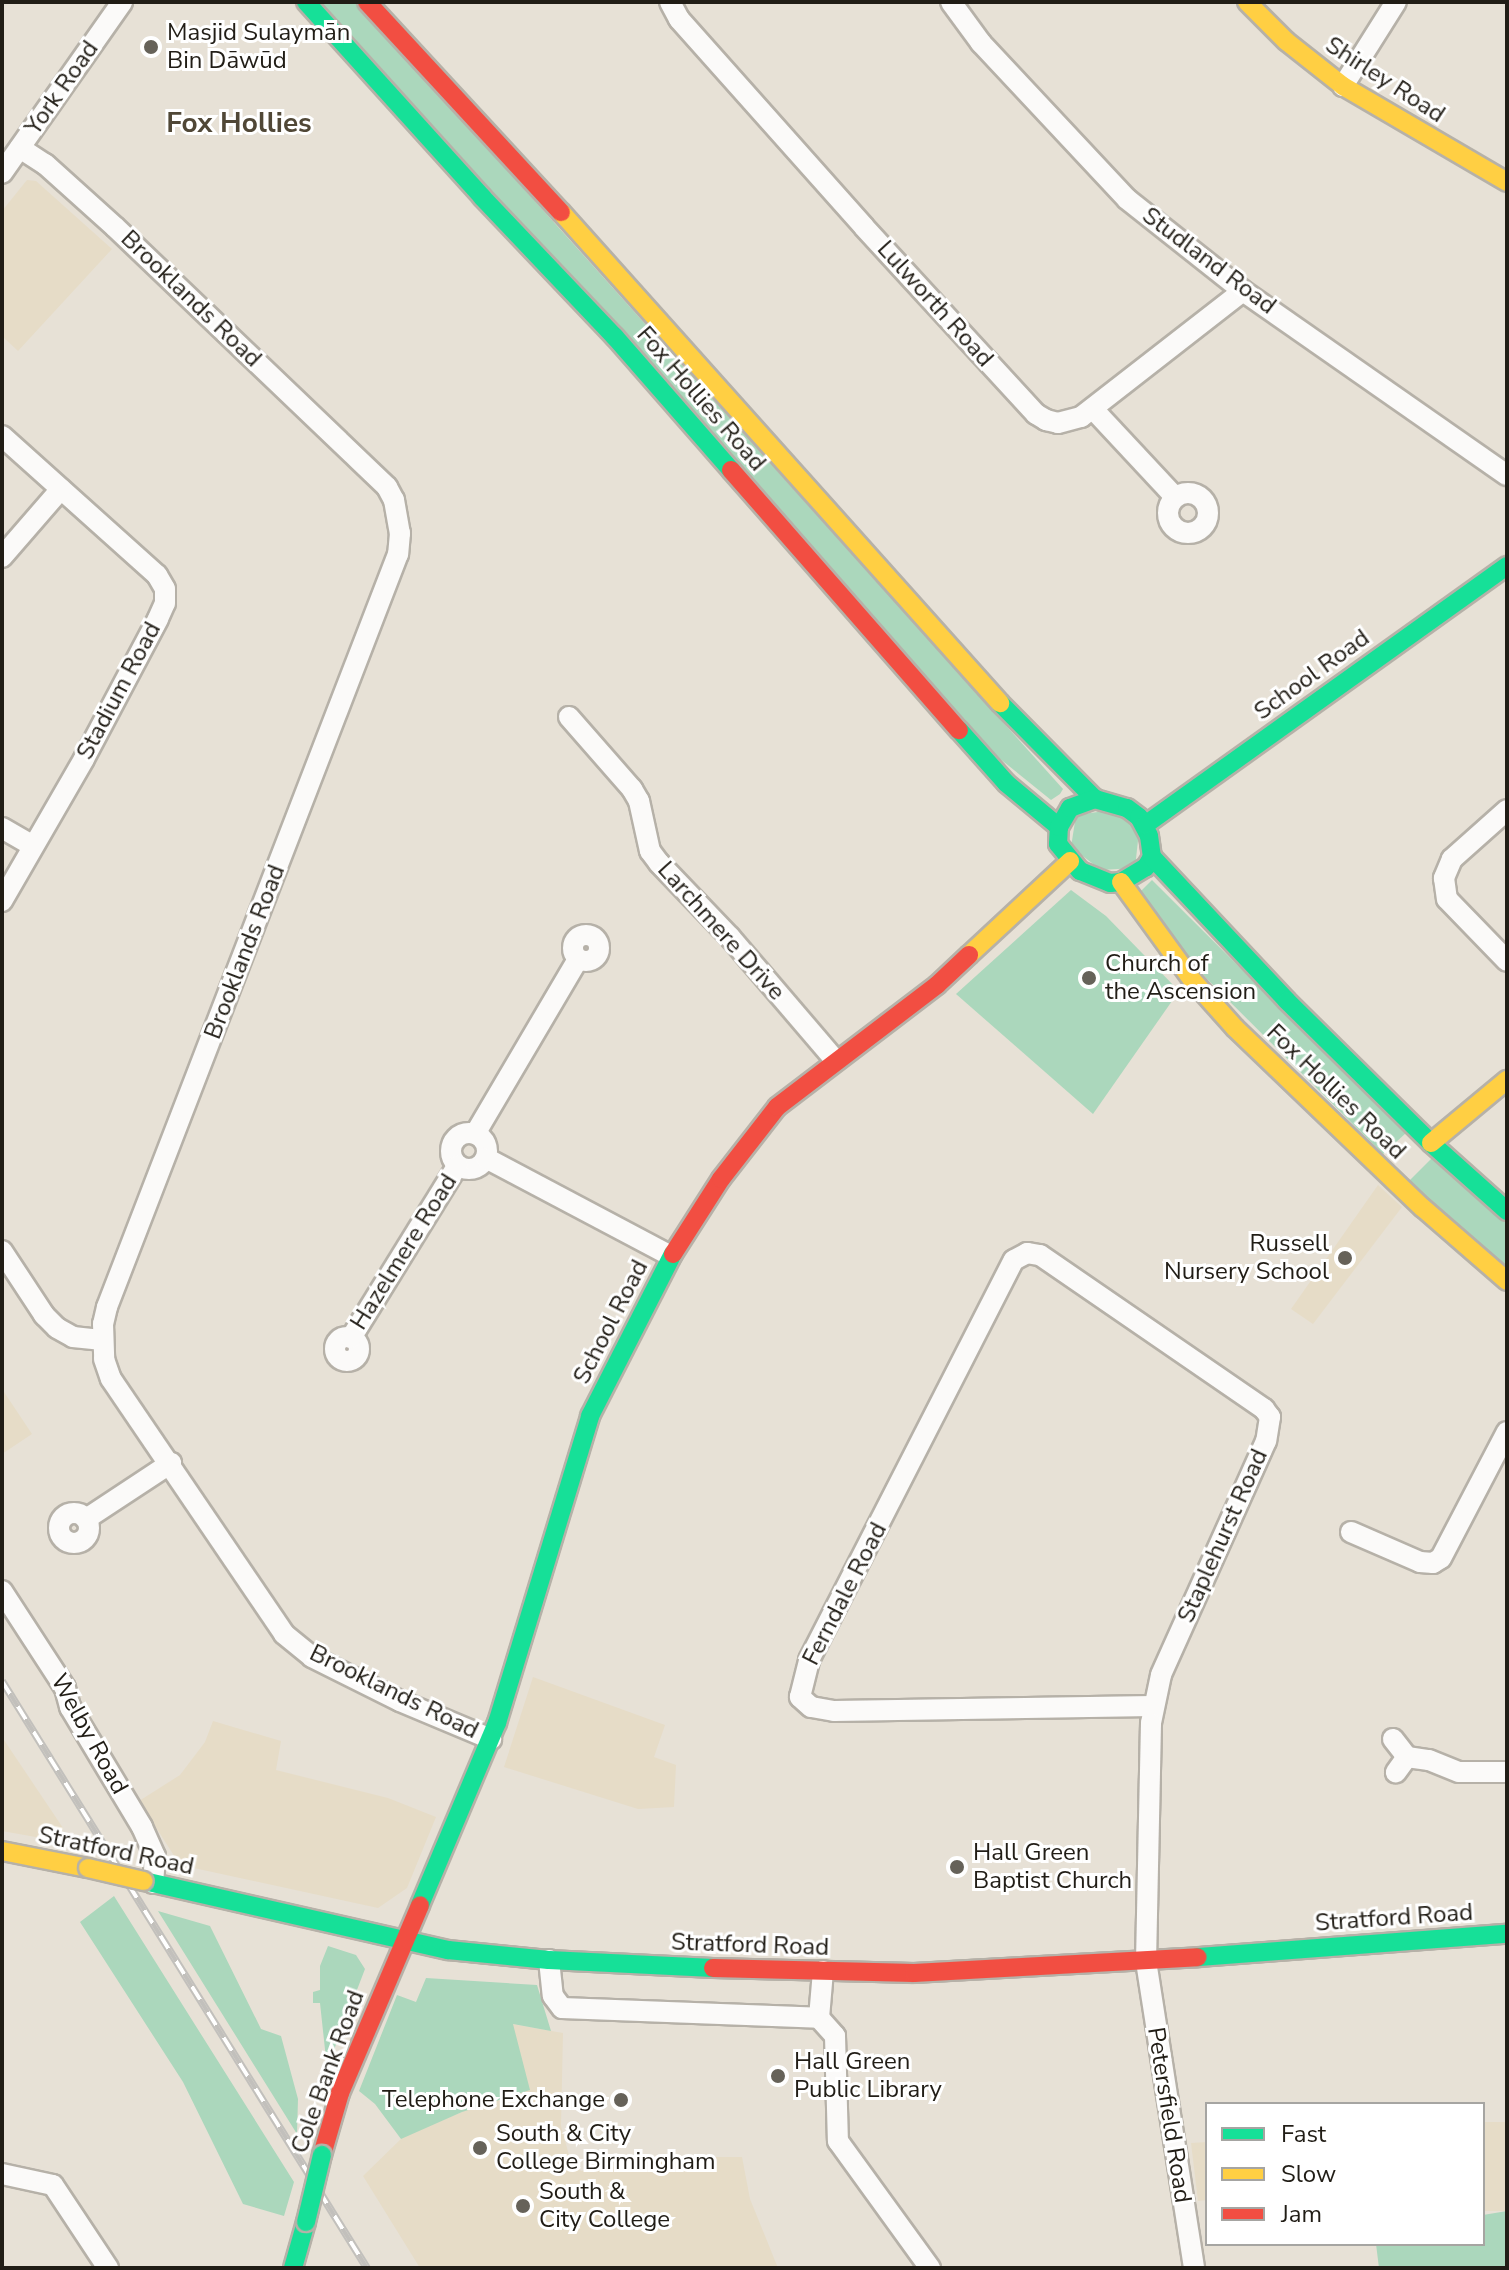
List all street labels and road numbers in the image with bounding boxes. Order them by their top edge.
street label: Shirley Road [1320,31,1450,129]
street label: York Road [19,35,105,141]
street label: Studland Road [1136,201,1282,321]
street label: Brooklands Road [115,225,267,373]
street label: Lulworth Road [871,235,999,373]
street label: Fox Hollies Road [630,321,772,477]
street label: Stadium Road [71,617,167,765]
street label: School Road [1249,624,1375,726]
street label: Larchmere Drive [651,856,791,1006]
street label: Brooklands Road [199,861,291,1043]
street label: Fox Hollies Road [1260,1018,1412,1166]
street label: Hazelmere Road [345,1169,463,1335]
street label: School Road [567,1255,655,1389]
street label: Staplehurst Road [1172,1445,1274,1627]
street label: Ferndale Road [797,1518,893,1670]
street label: Brooklands Road [305,1639,483,1745]
street label: Welby Road [44,1669,134,1799]
street label: Stratford Road [36,1820,196,1882]
street label: Stratford Road [1314,1898,1474,1938]
street label: Stratford Road [670,1928,830,1962]
street label: Cole Bank Road [285,1987,371,2157]
street label: Petersfield Road [1141,2025,1197,2205]

